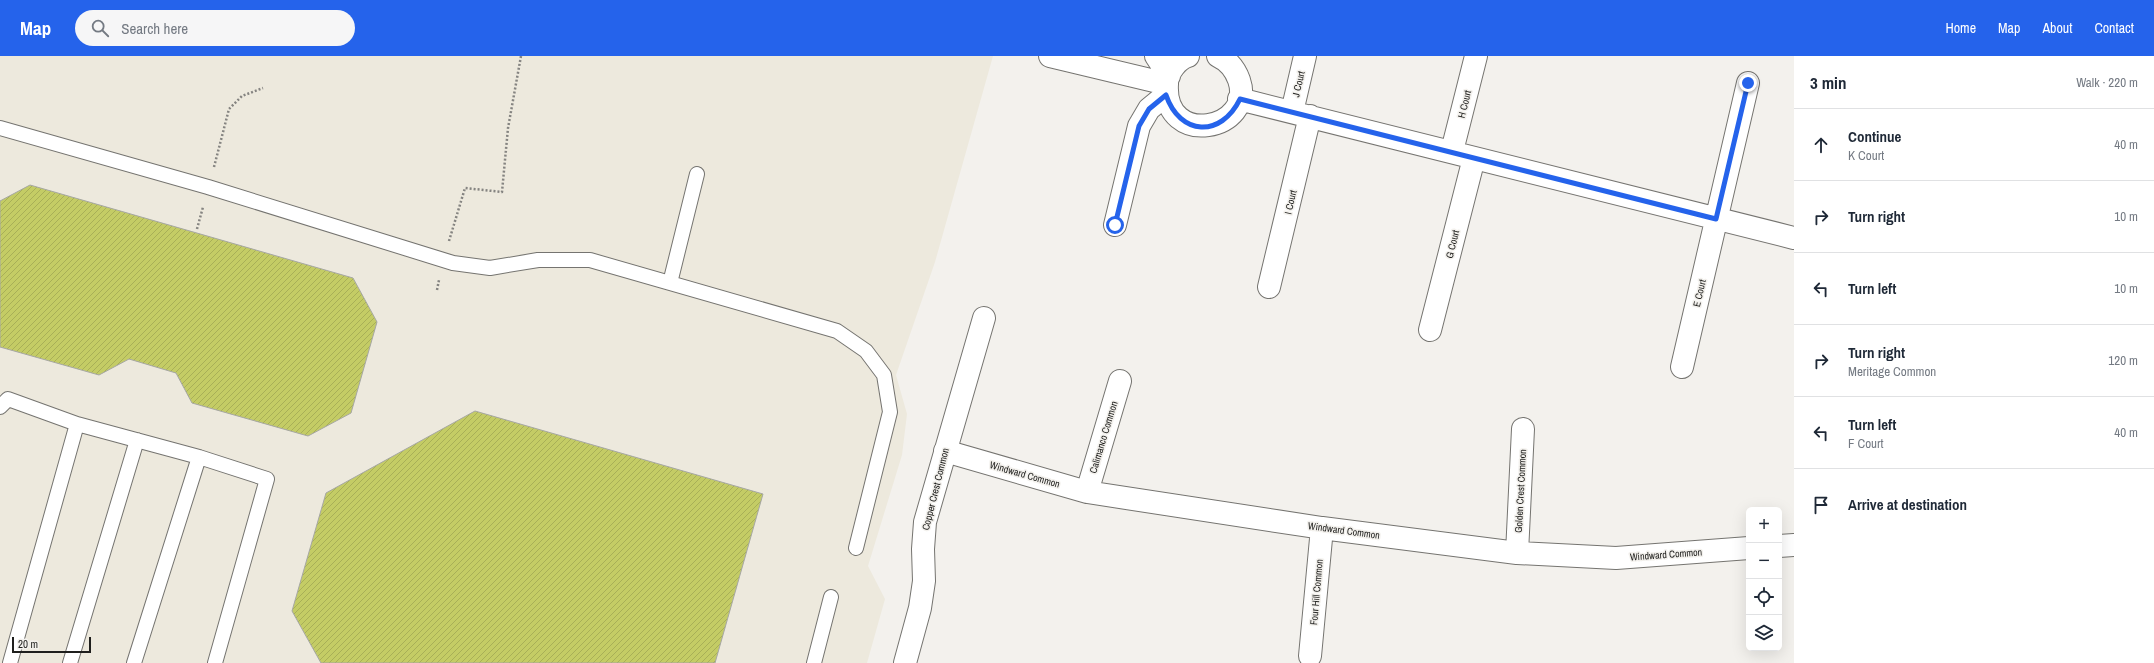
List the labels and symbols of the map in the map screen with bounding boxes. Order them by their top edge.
street label: J Court [1289,69,1308,98]
route end [1739,74,1757,92]
street label: H Court [1455,88,1474,119]
street label: I Court [1281,188,1300,216]
route start [1106,216,1124,234]
street label: G Court [1443,228,1462,260]
street label: E Court [1690,277,1709,308]
street label: Calimanco Common [1086,400,1121,475]
street label: Copper Crest Common [919,447,952,532]
street label: Golden Crest Common [1512,449,1529,533]
street label: Windward Common [988,458,1061,491]
street label: Windward Common [1307,519,1381,542]
street label: Windward Common [1629,545,1703,564]
street label: Four Hill Common [1307,559,1326,626]
scale bar [12,635,91,654]

